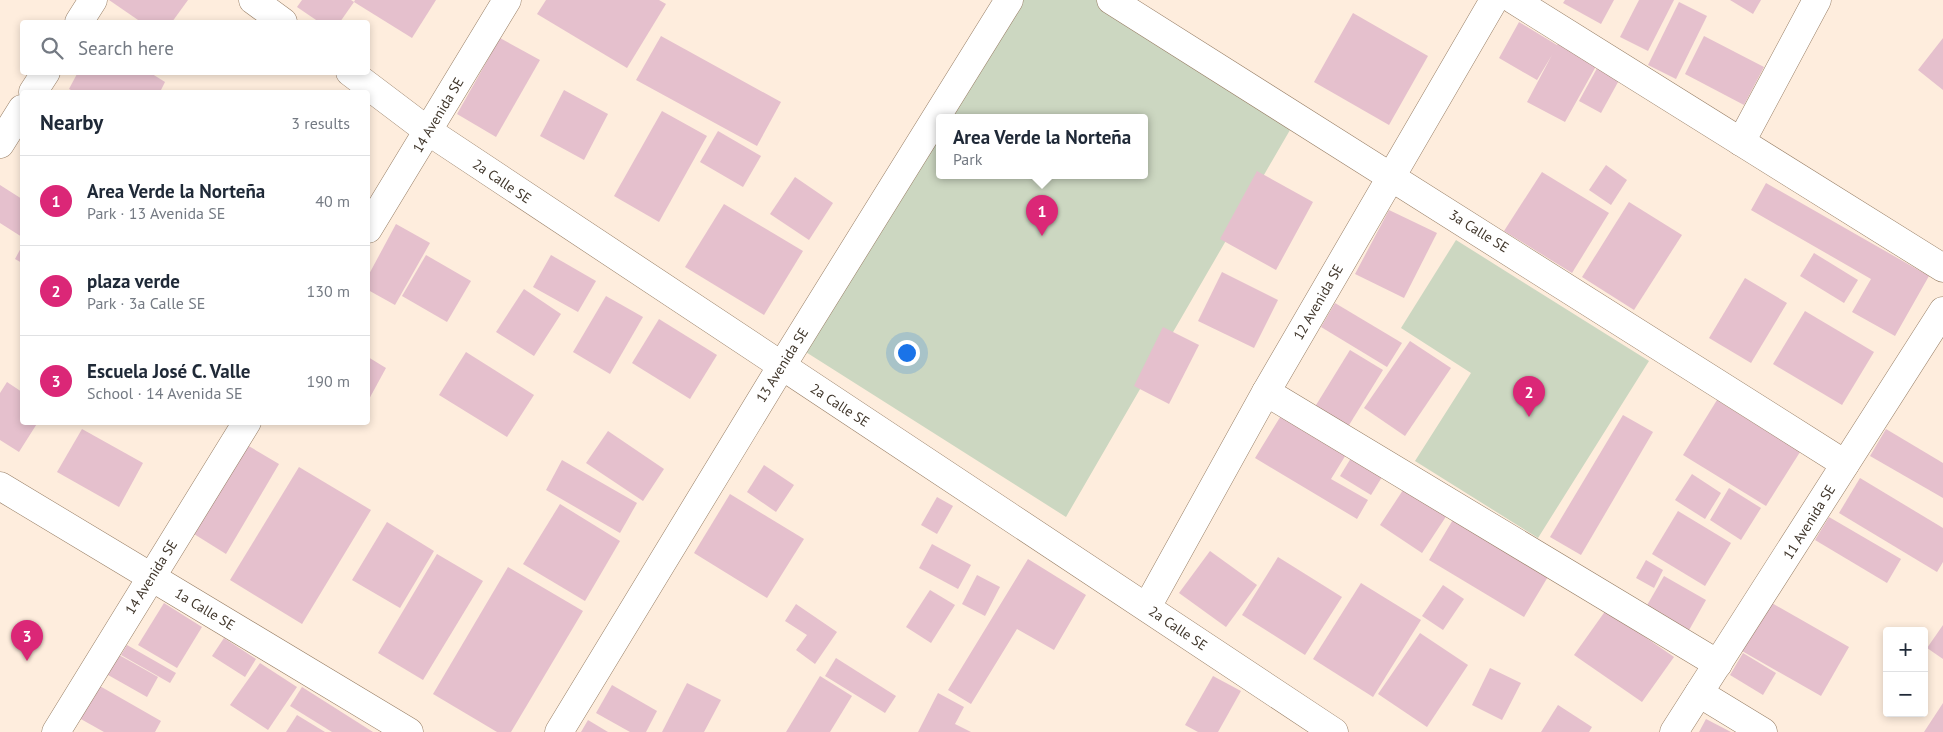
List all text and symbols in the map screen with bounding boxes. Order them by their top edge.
search box [20,20,370,75]
icon: search [38,34,66,62]
text: Search here [78,36,174,60]
street label: 14 Avenida SE [409,74,467,156]
text: Nearby [40,109,103,136]
text: 3 results [291,113,350,133]
popup [936,114,1148,179]
text: Area Verde la Norteña [953,125,1131,149]
text: Park [953,149,982,169]
street label: 2a Calle SE [469,155,535,207]
text: Area Verde la Norteña [87,179,265,203]
text: 1 [51,191,61,211]
text: 40 m [315,191,350,211]
pin: 1 [1026,195,1058,236]
text: Park · 13 Avenida SE [87,203,225,223]
street label: 3a Calle SE [1446,206,1512,256]
street label: 12 Avenida SE [1289,261,1347,343]
text: plaza verde [87,269,180,293]
text: 2 [51,281,61,301]
text: 130 m [307,281,350,301]
text: Park · 3a Calle SE [87,293,205,313]
street label: 13 Avenida SE [752,324,812,406]
your location [894,340,920,366]
text: Escuela José C. Valle [87,359,250,383]
text: 3 [51,371,61,391]
text: 190 m [307,371,350,391]
pin: 2 [1513,376,1545,417]
street label: 2a Calle SE [807,379,873,431]
text: School · 14 Avenida SE [87,383,243,403]
street label: 11 Avenida SE [1779,481,1839,563]
street label: 14 Avenida SE [121,536,181,618]
street label: 1a Calle SE [172,584,238,634]
street label: 2a Calle SE [1145,602,1211,654]
pin: 3 [11,620,43,661]
map controls [1883,627,1928,717]
button: + [1883,627,1928,672]
button: − [1883,672,1928,717]

